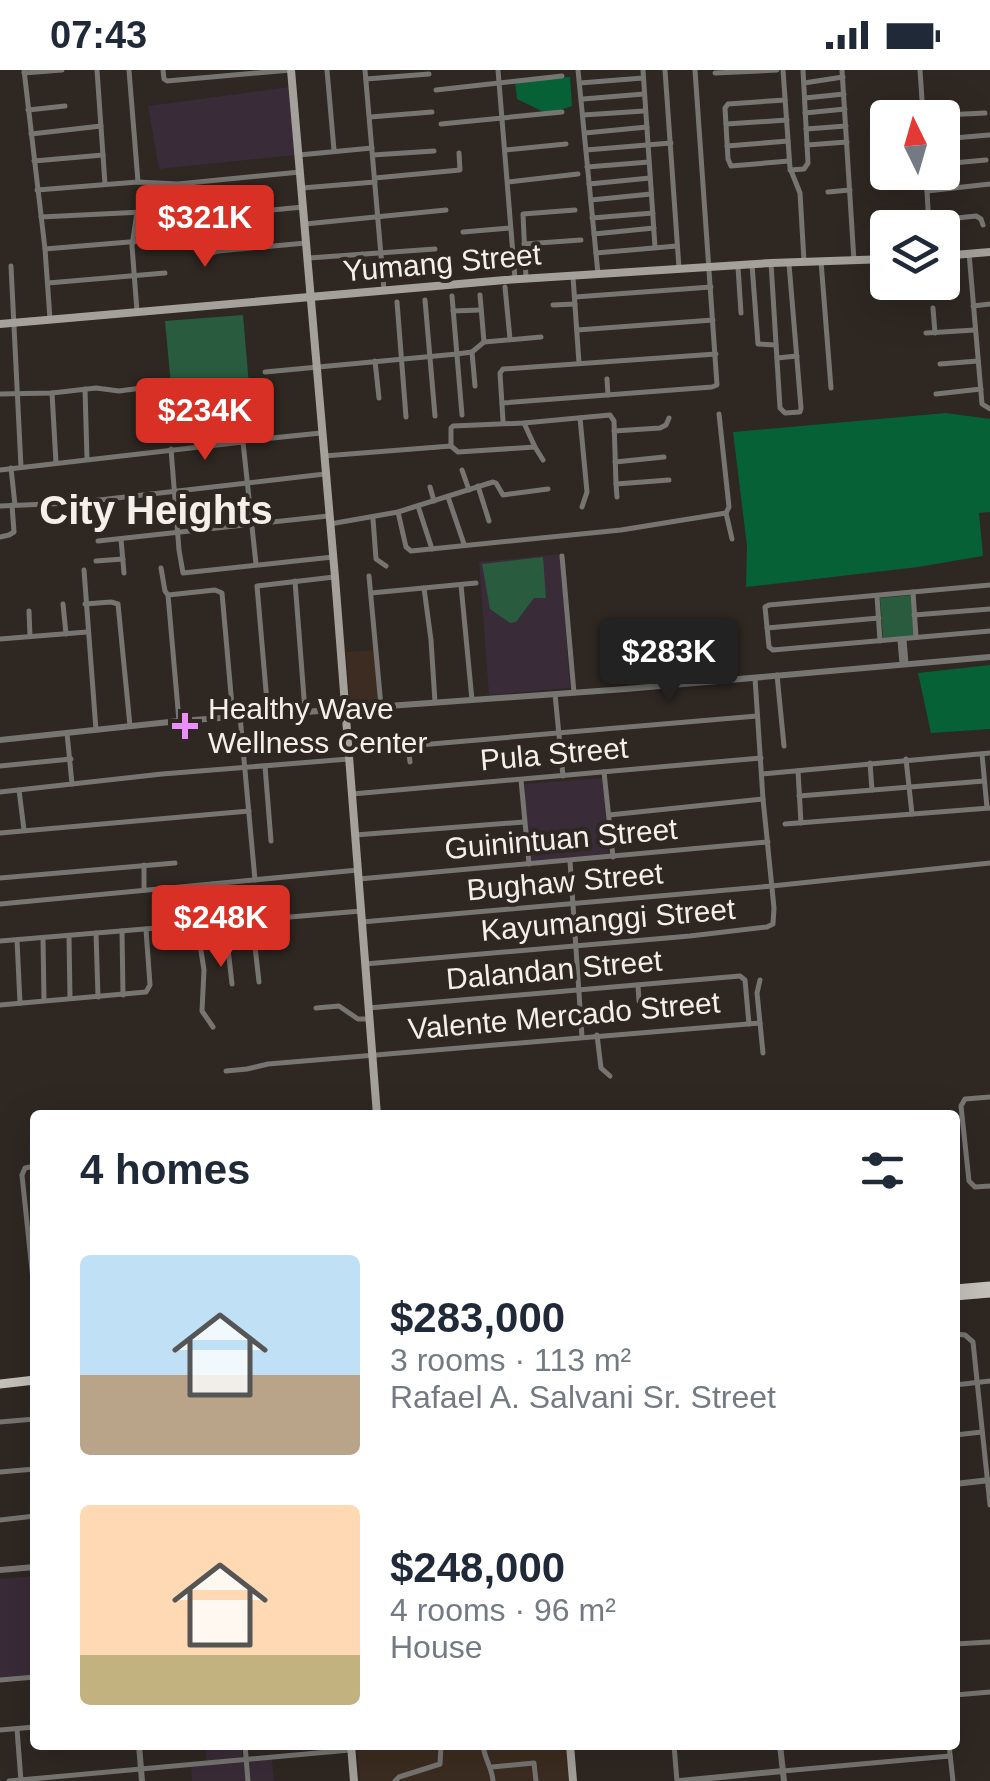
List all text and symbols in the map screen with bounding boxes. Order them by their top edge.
text: 07:43 [50,14,147,56]
north arrow [870,100,960,190]
map controls [870,100,960,300]
pin: $321K [135,185,275,270]
text: $321K [158,199,252,235]
button: layers [870,210,960,300]
street label: Yumang Street [342,237,543,288]
pin: $234K [135,378,275,463]
text: $234K [158,392,252,428]
district label: City Heights [39,488,273,532]
pin: $283K [599,619,739,704]
text: $283K [622,633,716,669]
place label: Healthy Wave Wellness Center [208,692,428,759]
marker: Healthy Wave Wellness Center [172,713,198,739]
street label: Pula Street [479,731,630,776]
street label: Guinintuan Street [443,812,679,865]
street label: Bughaw Street [465,856,665,907]
pin: $248K [151,885,291,970]
street label: Kayumanggi Street [479,892,737,947]
text: $248K [174,899,268,935]
street label: Dalandan Street [445,944,664,995]
street label: Valente Mercado Street [407,985,722,1046]
icon: filters [855,1143,910,1198]
text: 4 homes [80,1146,250,1193]
text: $283,000 [390,1294,565,1341]
icon: home [160,1295,280,1415]
text: 3 rooms · 113 m² [390,1342,631,1378]
text: Rafael A. Salvani Sr. Street [390,1379,776,1415]
text: $248,000 [390,1544,565,1591]
icon: home [160,1545,280,1665]
text: 4 rooms · 96 m² [390,1592,616,1628]
text: House [390,1629,483,1665]

